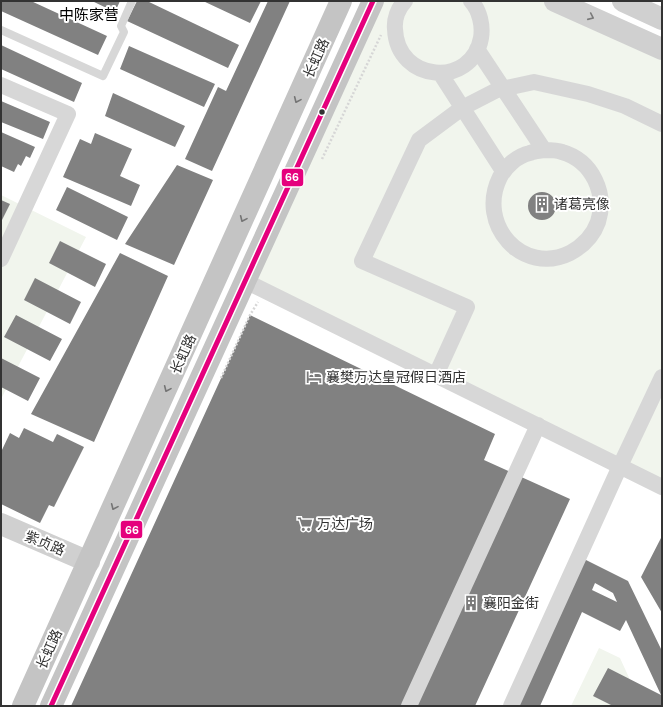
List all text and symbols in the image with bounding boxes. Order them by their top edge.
district label: 中陈家营 [59,5,119,25]
one-way arrow [587,12,594,20]
street label: 长虹路 [299,35,333,81]
one-way arrow [294,96,302,104]
unlabelled marker [317,107,327,117]
line badge: 66 [281,168,304,187]
text: 66 [285,170,299,184]
building icon: 诸葛亮像 [533,195,551,213]
place label: 诸葛亮像 [554,195,610,213]
one-way arrow [240,215,248,222]
street label: 长虹路 [166,331,200,377]
hotel icon: 襄樊万达皇冠假日酒店 [305,368,323,386]
place label: 襄樊万达皇冠假日酒店 [326,368,466,386]
one-way arrow [164,384,172,392]
one-way arrow [110,503,118,510]
supermarket icon: 万达广场 [296,515,314,533]
place label: 万达广场 [317,515,373,533]
line badge: 66 [120,520,143,539]
text: 66 [125,523,139,537]
street label: 紫贞路 [22,527,68,559]
building icon: 襄阳金街 [462,594,480,612]
place label: 襄阳金街 [483,594,539,612]
street label: 长虹路 [32,626,66,672]

